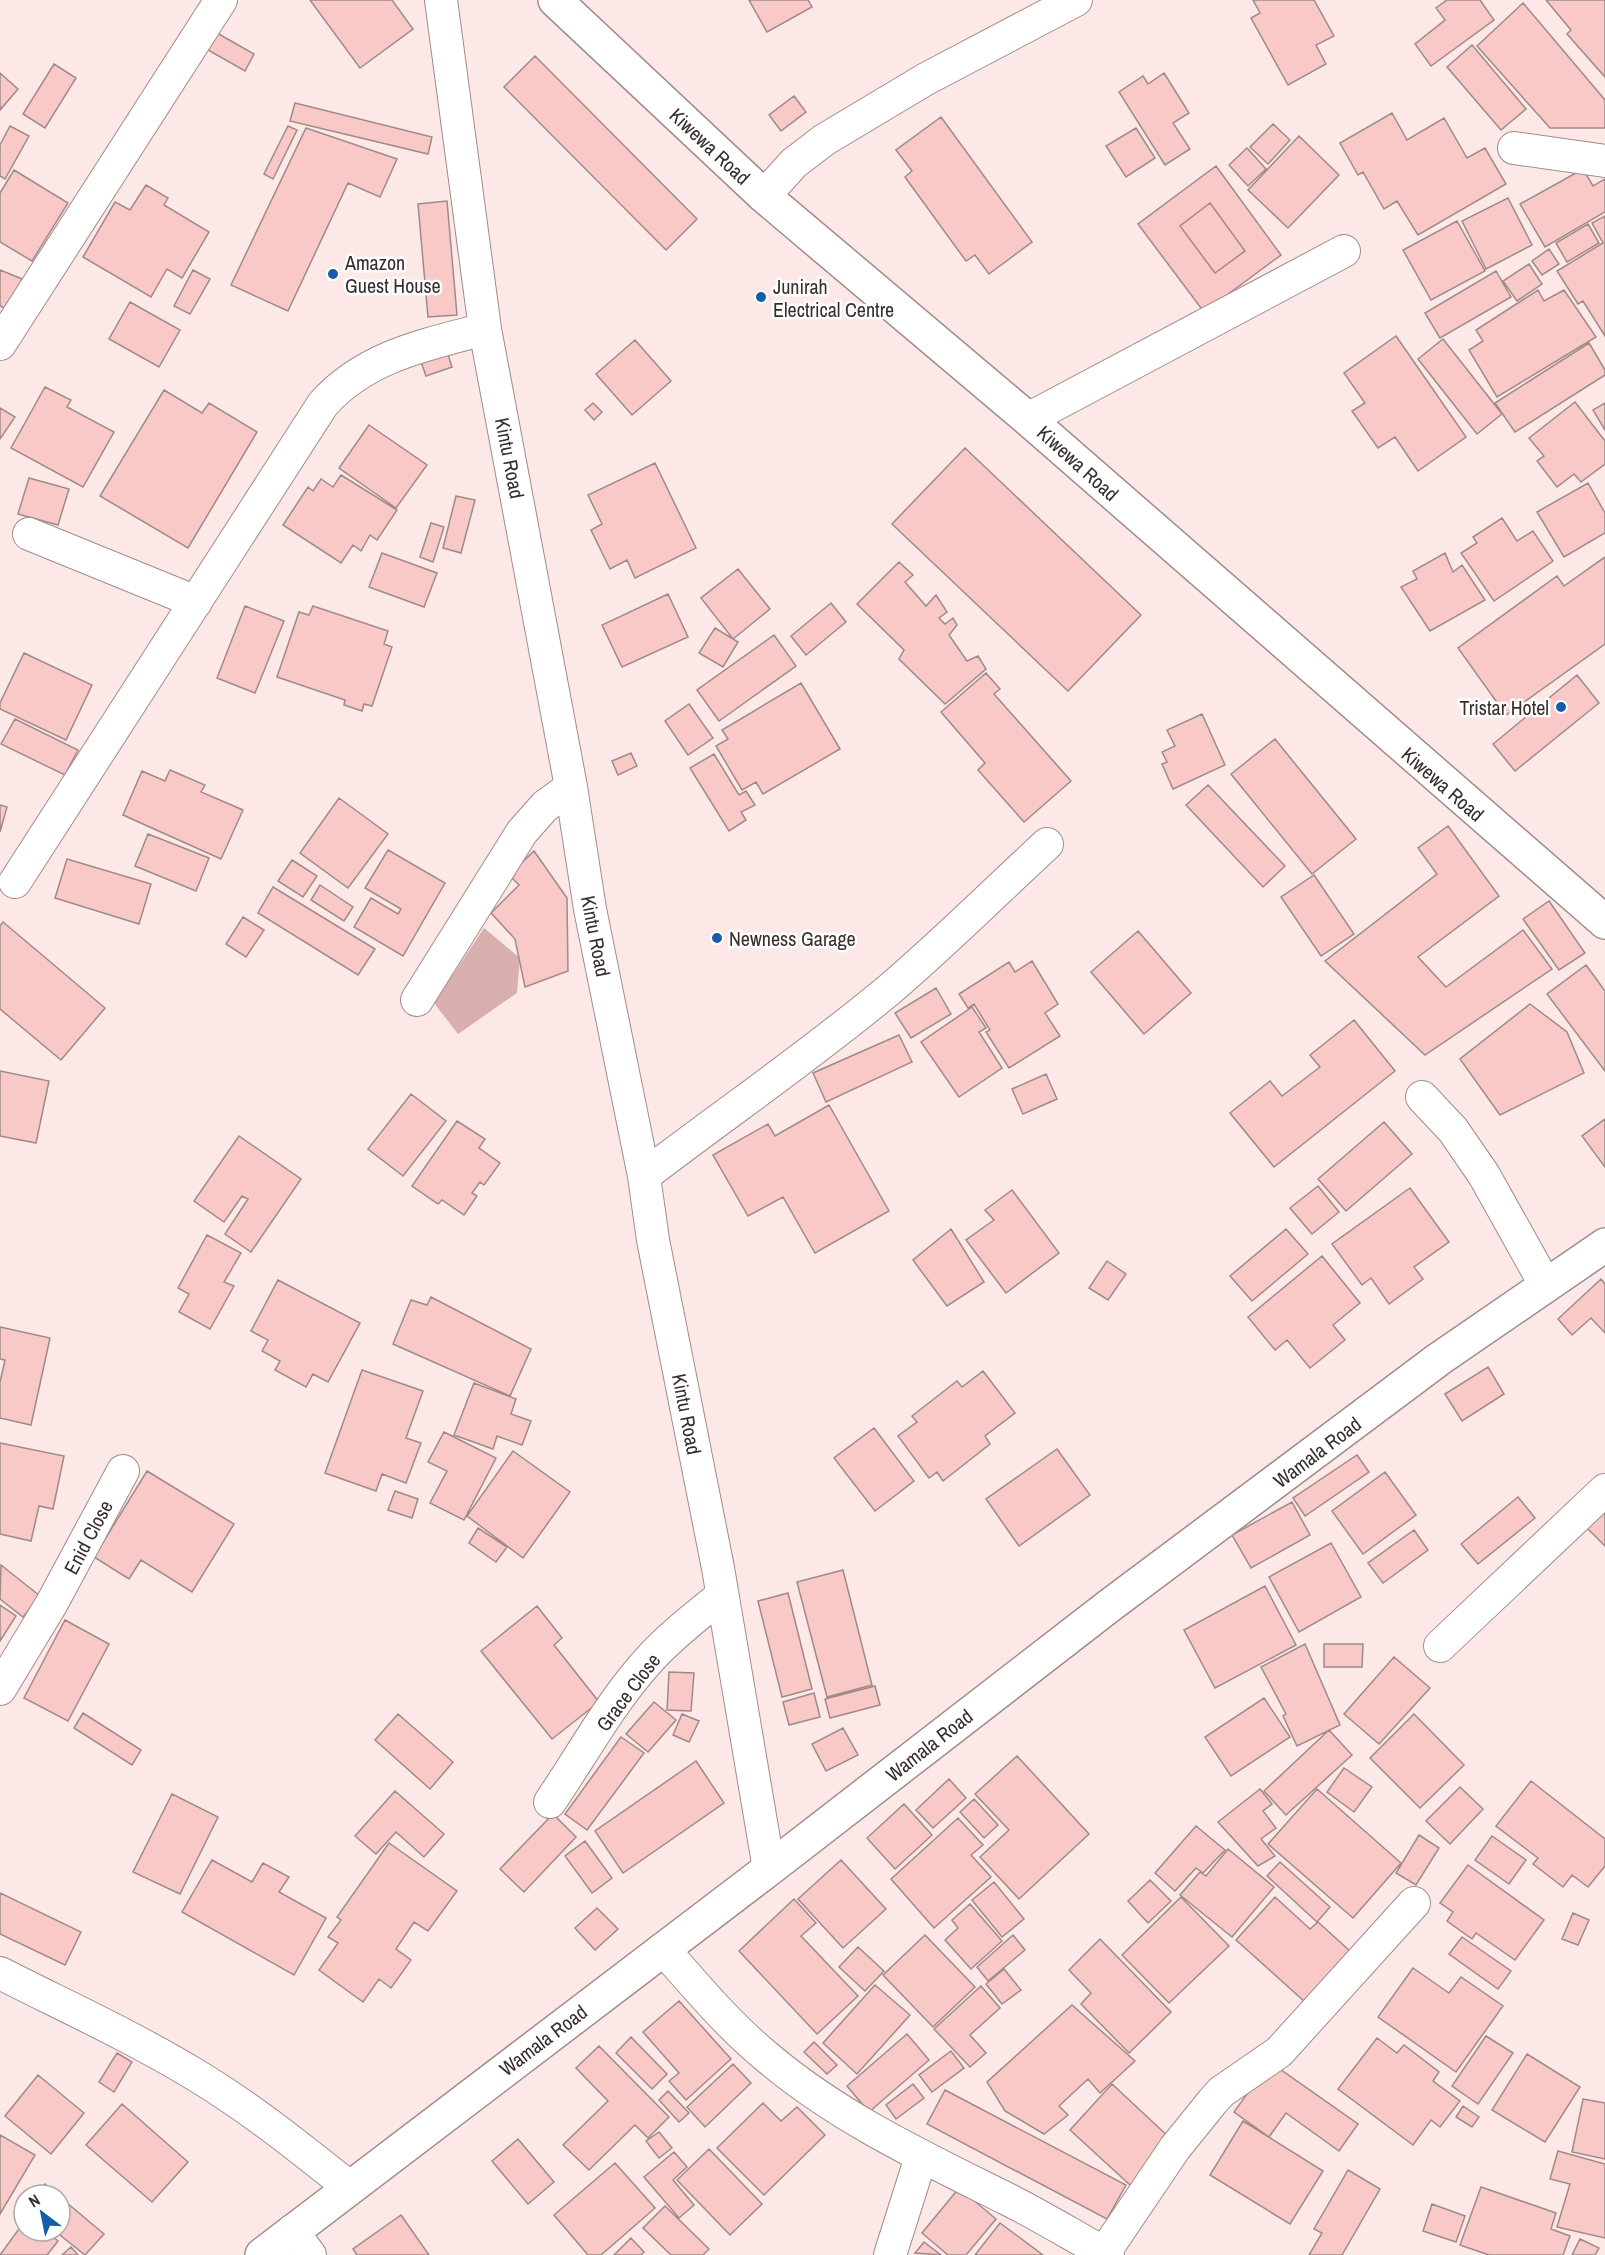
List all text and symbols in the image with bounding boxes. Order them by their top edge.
street label: Kiwewa Road [664,102,756,190]
place label: Amazon Guest House [344,249,441,299]
marker: Amazon Guest House [326,267,340,281]
place label: Junirah Electrical Centre [773,273,894,323]
marker: Junirah Electrical Centre [754,290,768,304]
street label: Kintu Road [489,415,531,501]
street label: Kiwewa Road [1031,419,1125,507]
place label: Tristar Hotel [1459,694,1549,721]
marker: Tristar Hotel [1554,700,1568,714]
street label: Kiwewa Road [1396,741,1490,827]
street label: Kintu Road [575,893,617,979]
place label: Newness Garage [729,925,856,952]
marker: Newness Garage [710,931,724,945]
street label: Kintu Road [666,1371,708,1457]
street label: Wamala Road [1268,1410,1366,1494]
street label: Enid Close [57,1495,119,1579]
street label: Grace Close [590,1647,666,1737]
street label: Wamala Road [880,1703,978,1787]
street label: Wamala Road [494,1998,592,2082]
north arrow [12,2183,72,2243]
text: N [24,2188,44,2212]

